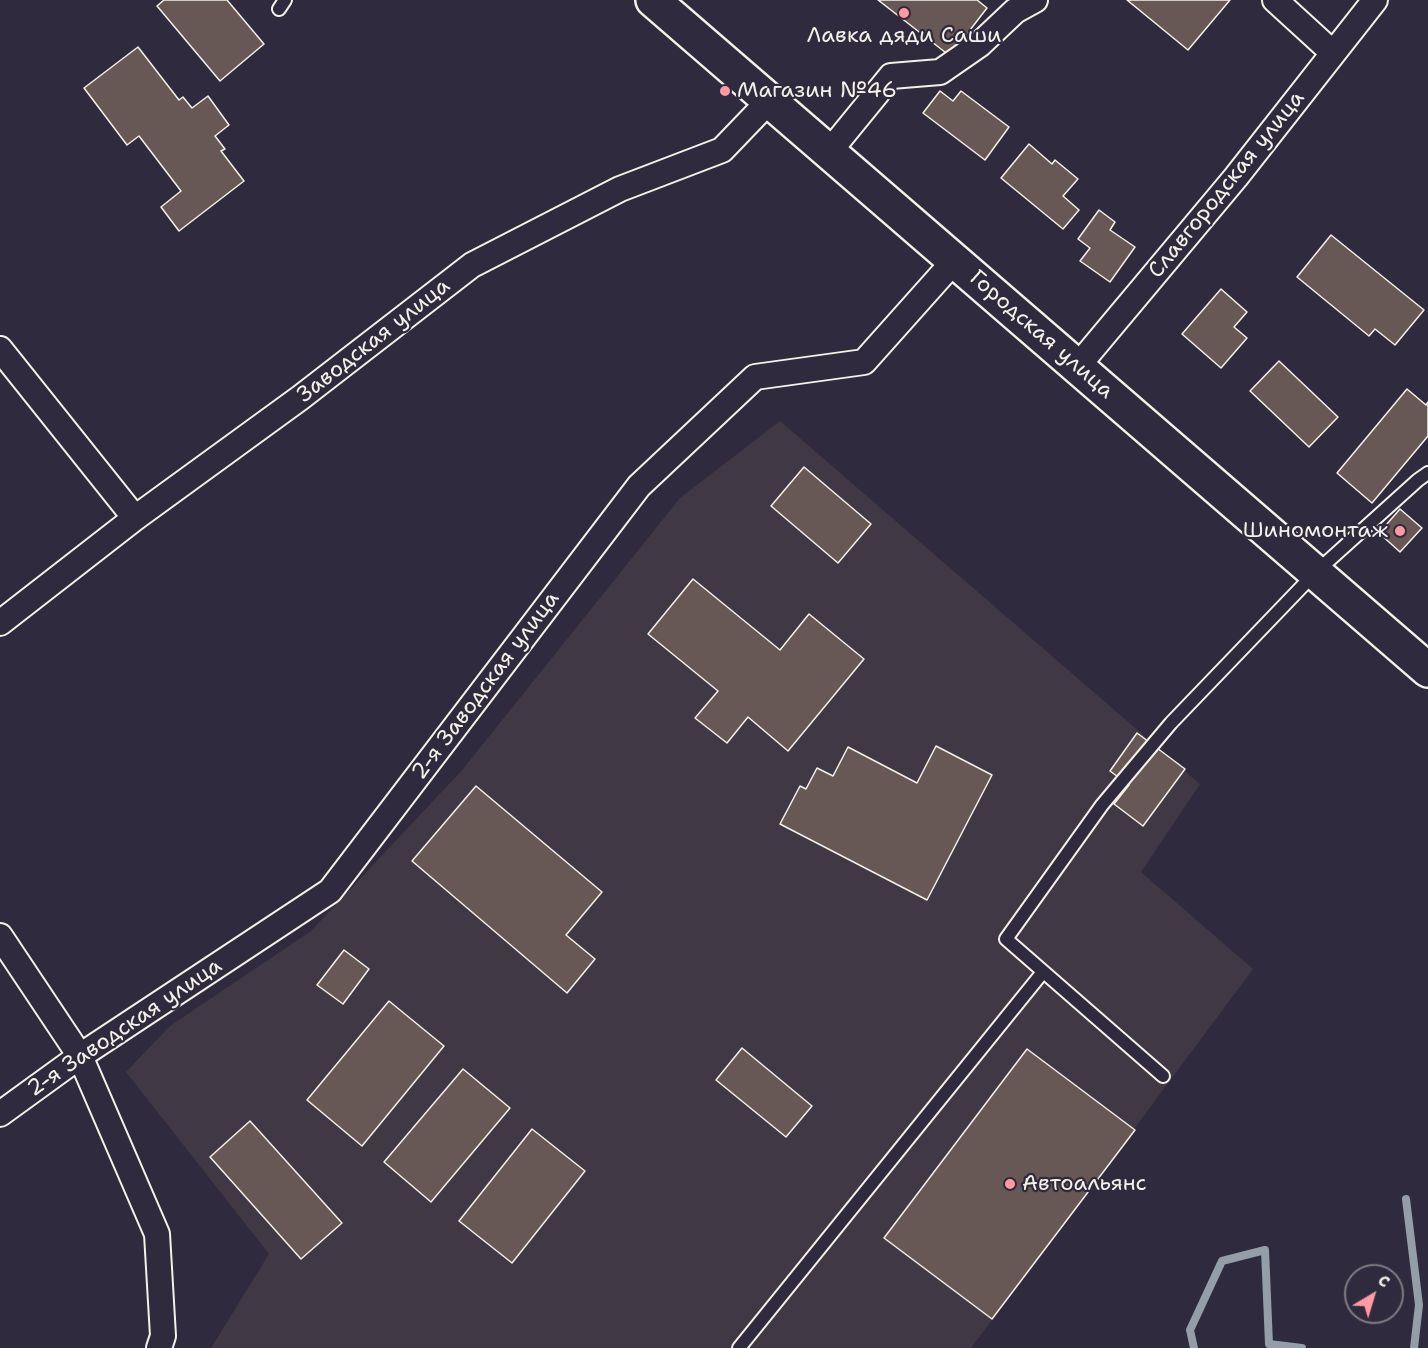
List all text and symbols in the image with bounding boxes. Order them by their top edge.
marker: Лавка дяди Саши [897,6,911,20]
place label: Лавка дяди Саши [807,23,1001,49]
place label: Магазин №46 [737,78,897,104]
marker: Магазин №46 [718,84,732,98]
street label: Славгородская улица [1143,86,1311,284]
street label: Городская улица [964,265,1118,405]
street label: Заводская улица [292,273,456,409]
place label: Шиномонтаж [1243,518,1388,544]
marker: Шиномонтаж [1393,524,1407,538]
street label: 2-я Заводская улица [407,587,565,785]
street label: 2-я Заводская улица [23,953,227,1103]
place label: Автоальянс [1022,1171,1147,1197]
marker: Автоальянс [1003,1177,1017,1191]
north arrow [1344,1264,1404,1324]
text: С [1374,1270,1394,1292]

